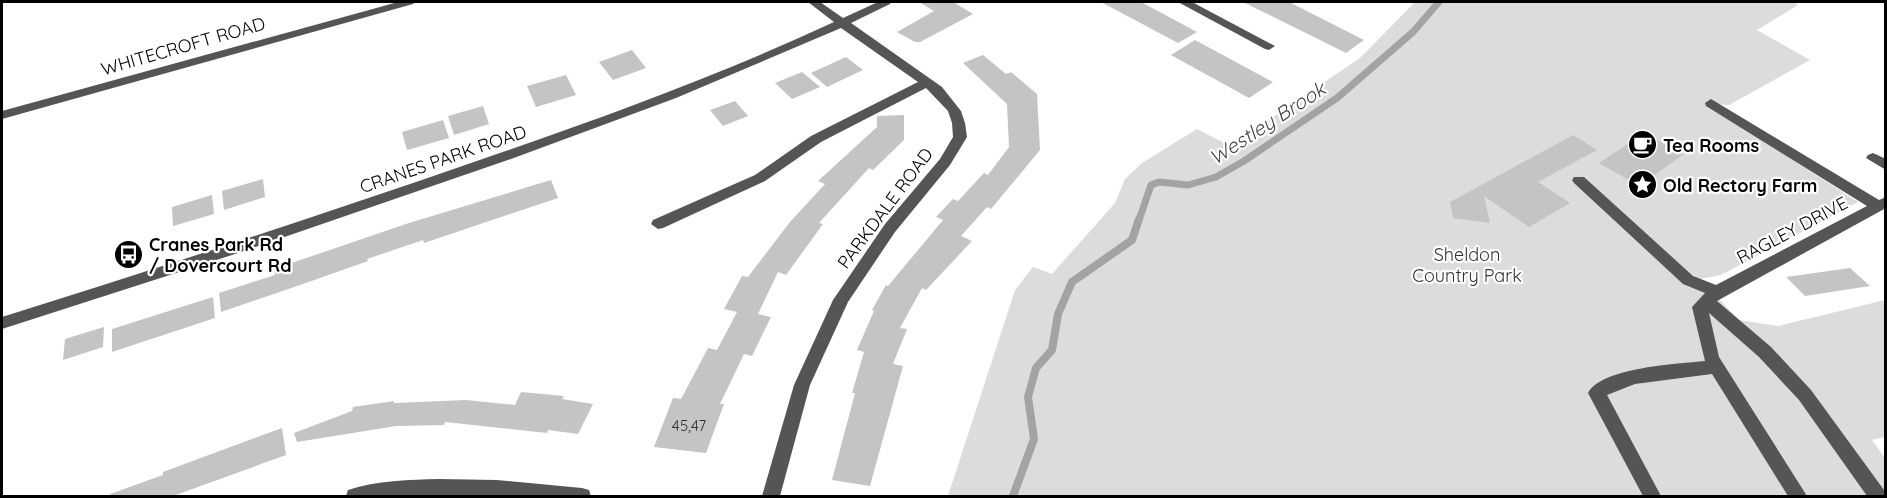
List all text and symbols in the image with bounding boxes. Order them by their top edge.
street label: WHITECROFT ROAD [98,12,268,80]
water label: Westley Brook [1204,75,1332,170]
street label: CRANES PARK ROAD [357,120,529,198]
cafe icon: Tea Rooms [1626,129,1658,161]
place label: Tea Rooms [1663,134,1759,157]
street label: PARKDALE ROAD [832,143,938,273]
place icon: Old Rectory Farm [1626,169,1658,201]
place label: Old Rectory Farm [1663,174,1817,197]
street label: RAGLEY DRIVE [1732,191,1852,269]
place label: Cranes Park Rd / Dovercourt Rd [149,233,291,277]
bus stop icon: Cranes Park Rd / Dovercourt Rd [112,238,144,270]
park label: Sheldon Country Park [1412,243,1522,287]
house number: 45,47 [672,416,706,435]

